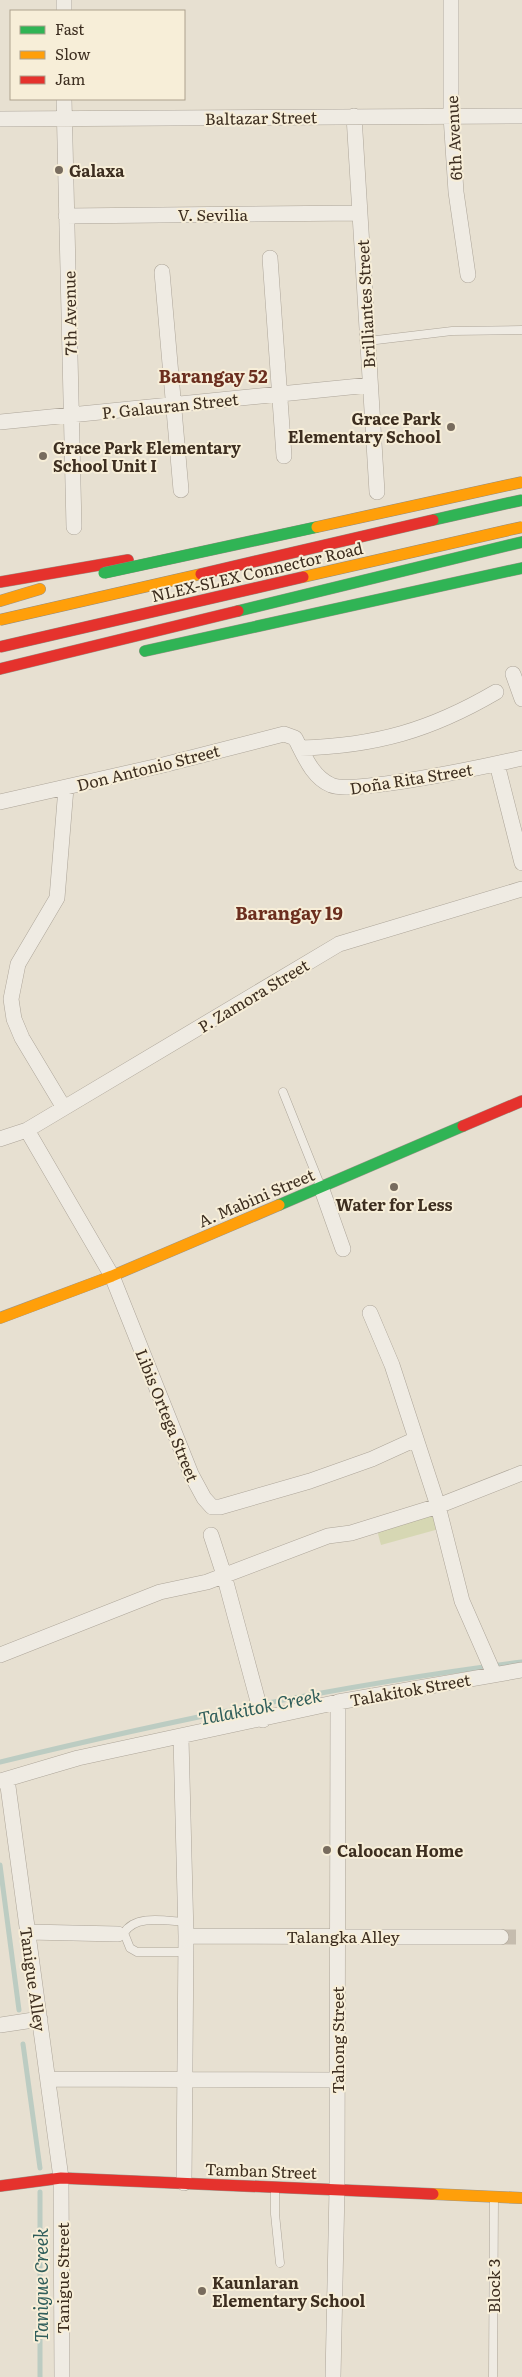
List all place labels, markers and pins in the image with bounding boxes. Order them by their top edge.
place label: Galaxa [69,158,125,182]
marker: Galaxa [53,164,65,176]
place label: Grace Park Elementary School [288,406,441,448]
marker: Grace Park Elementary School [445,421,457,433]
place label: Grace Park Elementary School Unit I [53,435,241,477]
marker: Grace Park Elementary School Unit I [37,450,49,462]
marker: Water for Less [388,1181,400,1193]
place label: Water for Less [335,1192,453,1216]
place label: Caloocan Home [337,1838,463,1862]
marker: Caloocan Home [321,1844,333,1856]
place label: Kaunlaran Elementary School [212,2270,366,2312]
marker: Kaunlaran Elementary School [196,2285,208,2297]

